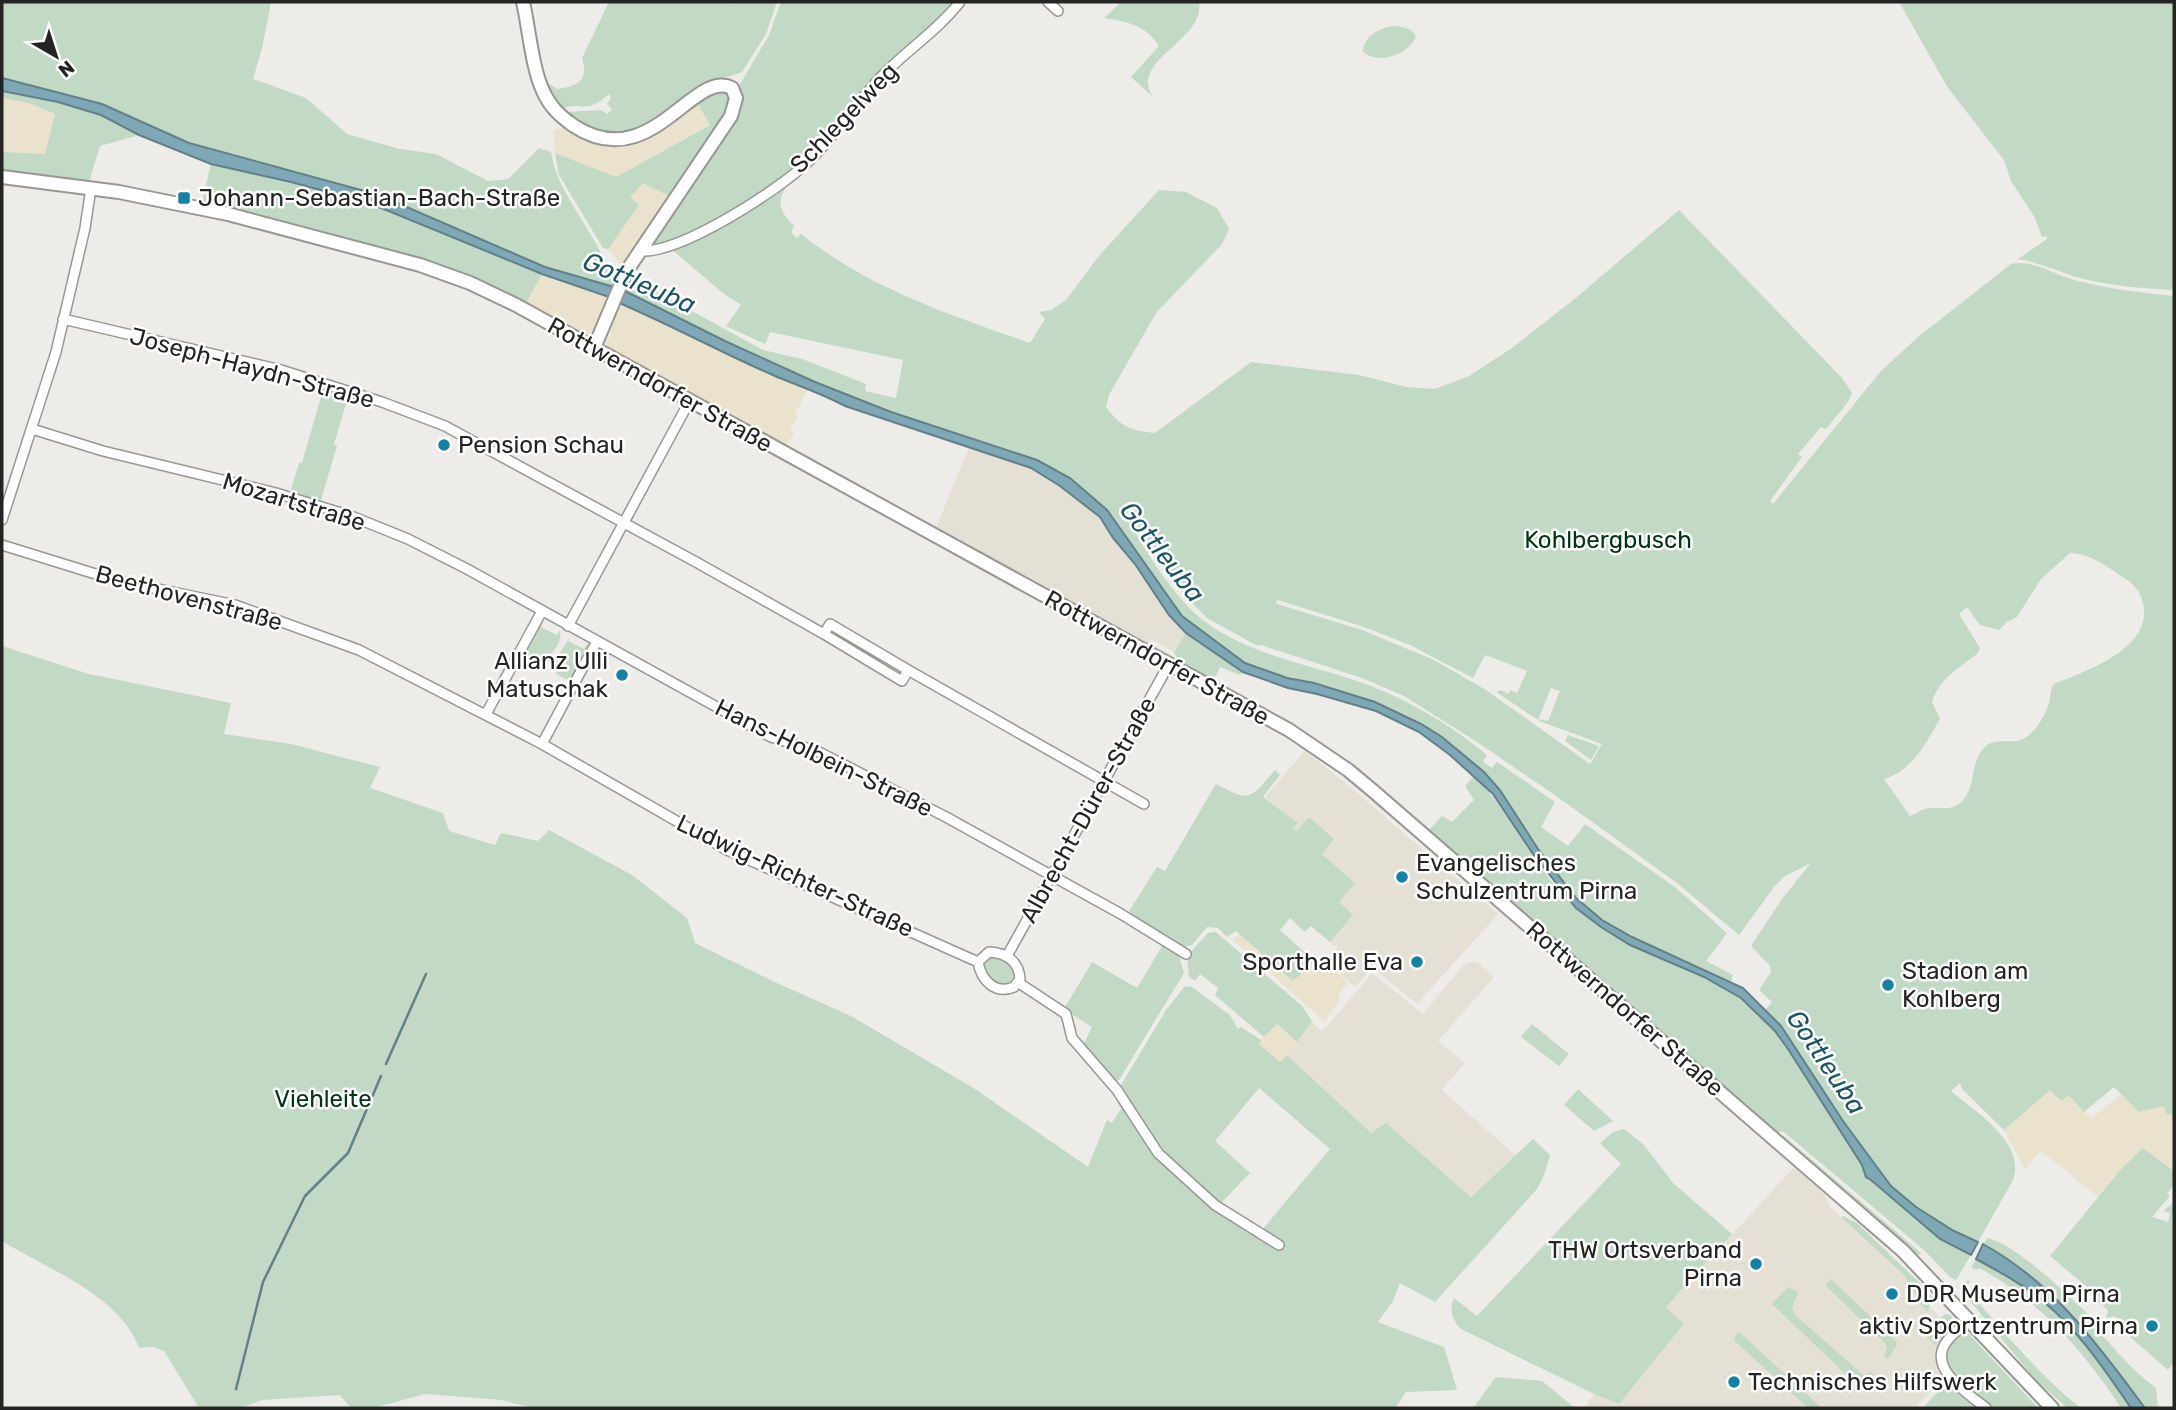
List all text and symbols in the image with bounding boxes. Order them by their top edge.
north arrow [21,21,91,91]
text: N [54,56,79,82]
street label: Schlegelweg [784,57,904,179]
place label: Johann-Sebastian-Bach-Straße [198,184,560,212]
marker: Johann-Sebastian-Bach-Straße [176,190,192,206]
water label: Gottleuba [578,245,700,321]
street label: Rottwerndorfer Straße [543,312,777,458]
street label: Joseph-Haydn-Straße [127,322,377,414]
place label: Pension Schau [458,431,624,459]
marker: Pension Schau [436,437,452,453]
street label: Mozartstraße [219,467,369,537]
water label: Gottleuba [1113,495,1211,609]
park label: Kohlbergbusch [1524,526,1692,554]
street label: Beethovenstraße [92,560,286,636]
street label: Rottwerndorfer Straße [1040,585,1274,731]
place label: Allianz Ulli Matuschak [486,647,609,703]
marker: Allianz Ulli Matuschak [614,667,630,683]
street label: Albrecht-Dürer-Straße [1014,692,1162,928]
street label: Hans-Holbein-Straße [711,693,937,823]
street label: Ludwig-Richter-Straße [672,809,918,943]
place label: Evangelisches Schulzentrum Pirna [1416,849,1637,905]
marker: Evangelisches Schulzentrum Pirna [1394,869,1410,885]
street label: Rottwerndorfer Straße [1521,916,1729,1102]
place label: Sporthalle Eva [1242,948,1403,976]
marker: Sporthalle Eva [1409,954,1425,970]
place label: Stadion am Kohlberg [1902,957,2028,1013]
marker: Stadion am Kohlberg [1880,977,1896,993]
water label: Gottleuba [1780,1004,1872,1120]
park label: Viehleite [274,1085,372,1113]
place label: THW Ortsverband Pirna [1548,1236,1742,1292]
marker: THW Ortsverband Pirna [1748,1256,1764,1272]
place label: DDR Museum Pirna [1906,1280,2120,1308]
marker: DDR Museum Pirna [1884,1286,1900,1302]
place label: aktiv Sportzentrum Pirna [1859,1312,2138,1340]
marker: aktiv Sportzentrum Pirna [2144,1318,2160,1334]
place label: Technisches Hilfswerk [1748,1368,1997,1396]
marker: Technisches Hilfswerk [1726,1374,1742,1390]

